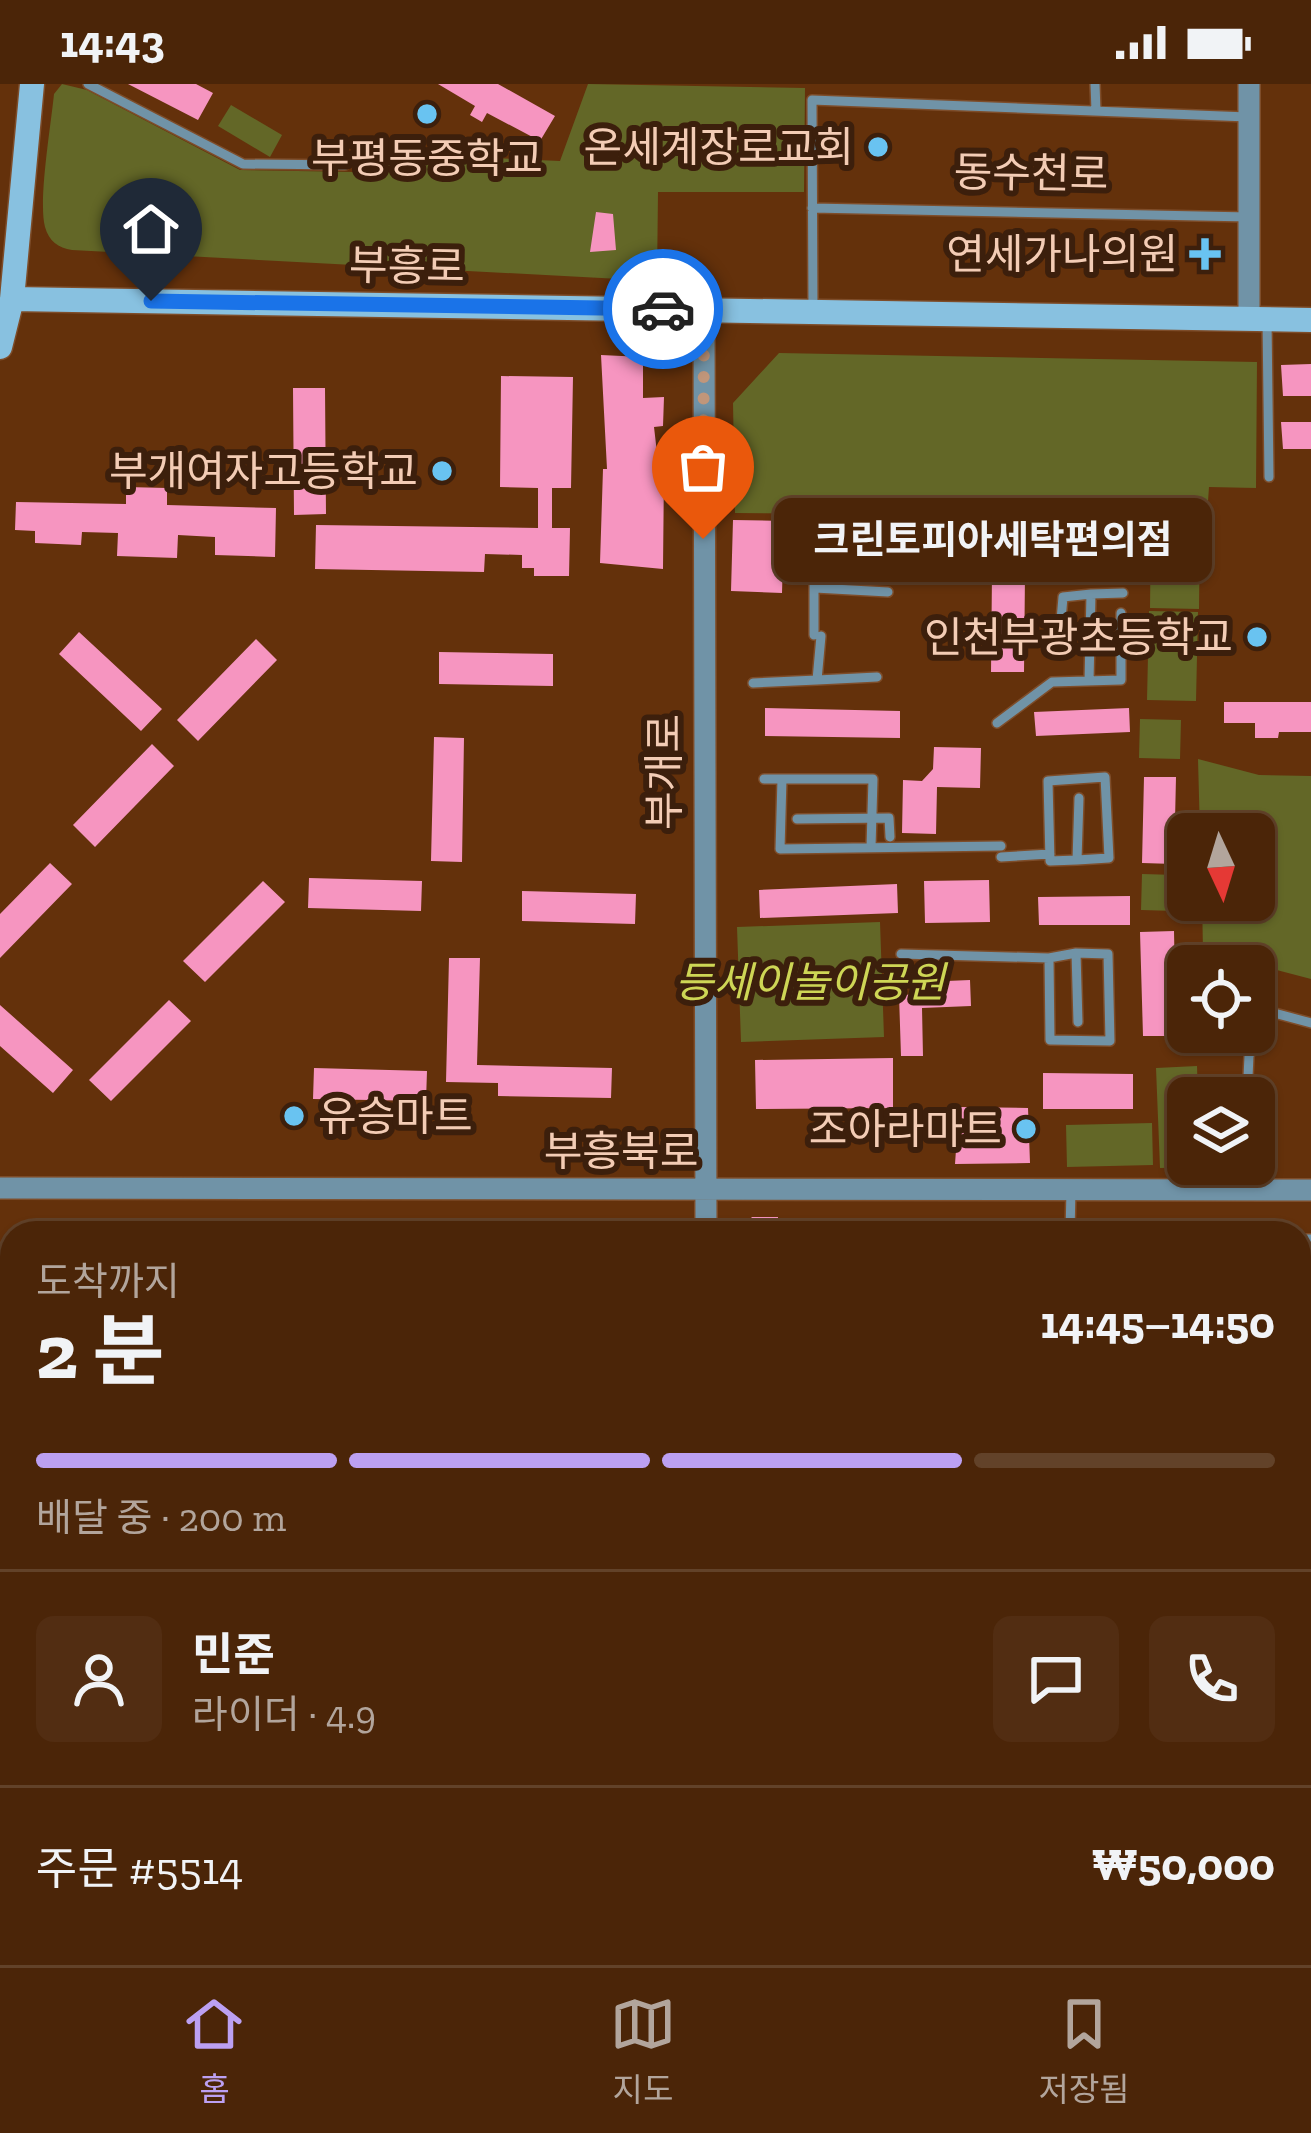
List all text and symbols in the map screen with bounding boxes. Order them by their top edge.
text: 14:43 [60,15,165,69]
marker: 부평동중학교 [414,101,440,127]
place label: 온세계장로교회 [584,122,854,173]
place label: 부평동중학교 [311,133,543,184]
marker: 온세계장로교회 [865,134,891,160]
street label: 동수천로 [953,146,1109,200]
pin [100,178,202,301]
icon: home [118,196,184,262]
place label: 연세가나의원 [946,229,1178,280]
marker: 연세가나의원 [1189,238,1221,270]
street label: 부흥로 [349,239,465,293]
courier [603,249,723,369]
icon: car [630,276,696,342]
pin [652,416,754,539]
icon: bag [670,434,736,500]
place label: 부개여자고등학교 [109,446,418,497]
marker: 부개여자고등학교 [429,458,455,484]
callout: 크린토피아세탁편의점 [775,497,1213,581]
text: 크린토피아세탁편의점 [814,516,1172,563]
place label: 인천부광초등학교 [924,612,1233,663]
marker: 인천부광초등학교 [1244,624,1270,650]
street label: 부개로 [639,714,690,830]
north arrow [1167,813,1275,921]
map controls [1167,813,1275,1185]
button: locate [1167,945,1275,1053]
park label: 등세이놀이공원 [675,957,949,1008]
button: layers [1167,1077,1275,1185]
place label: 유승마트 [318,1091,473,1142]
marker: 유승마트 [281,1103,307,1129]
place label: 조아라마트 [809,1104,1002,1155]
marker: 조아라마트 [1013,1116,1039,1142]
street label: 부흥북로 [544,1126,698,1177]
text: 도착까지 [36,1258,180,1305]
text: 14:45–14:50 [1040,1296,1275,1350]
text: 2 분 [36,1304,164,1398]
text: 배달 중 · 200 m [36,1494,286,1541]
button: person [36,1616,162,1742]
button: chat [993,1616,1119,1742]
button: phone [1149,1616,1275,1742]
text: 민준 [192,1628,275,1682]
text: 라이더 · 4.9 [192,1691,376,1738]
text: ₩50,000 [1091,1838,1275,1892]
text: 주문 #5514 [36,1842,243,1896]
tab: 홈 [181,1991,247,2111]
tab: 지도 [610,1991,676,2111]
tab: 저장됨 [1039,1991,1130,2111]

